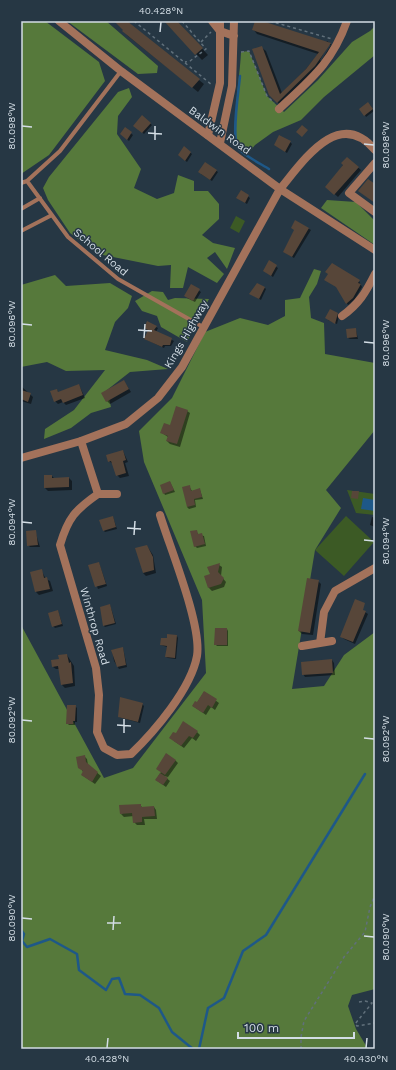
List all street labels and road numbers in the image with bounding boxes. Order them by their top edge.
street label: Baldwin Road [186,104,253,157]
street label: School Road [71,226,130,279]
street label: Kings Highway [162,298,211,371]
street label: Winthrop Road [77,586,112,666]

